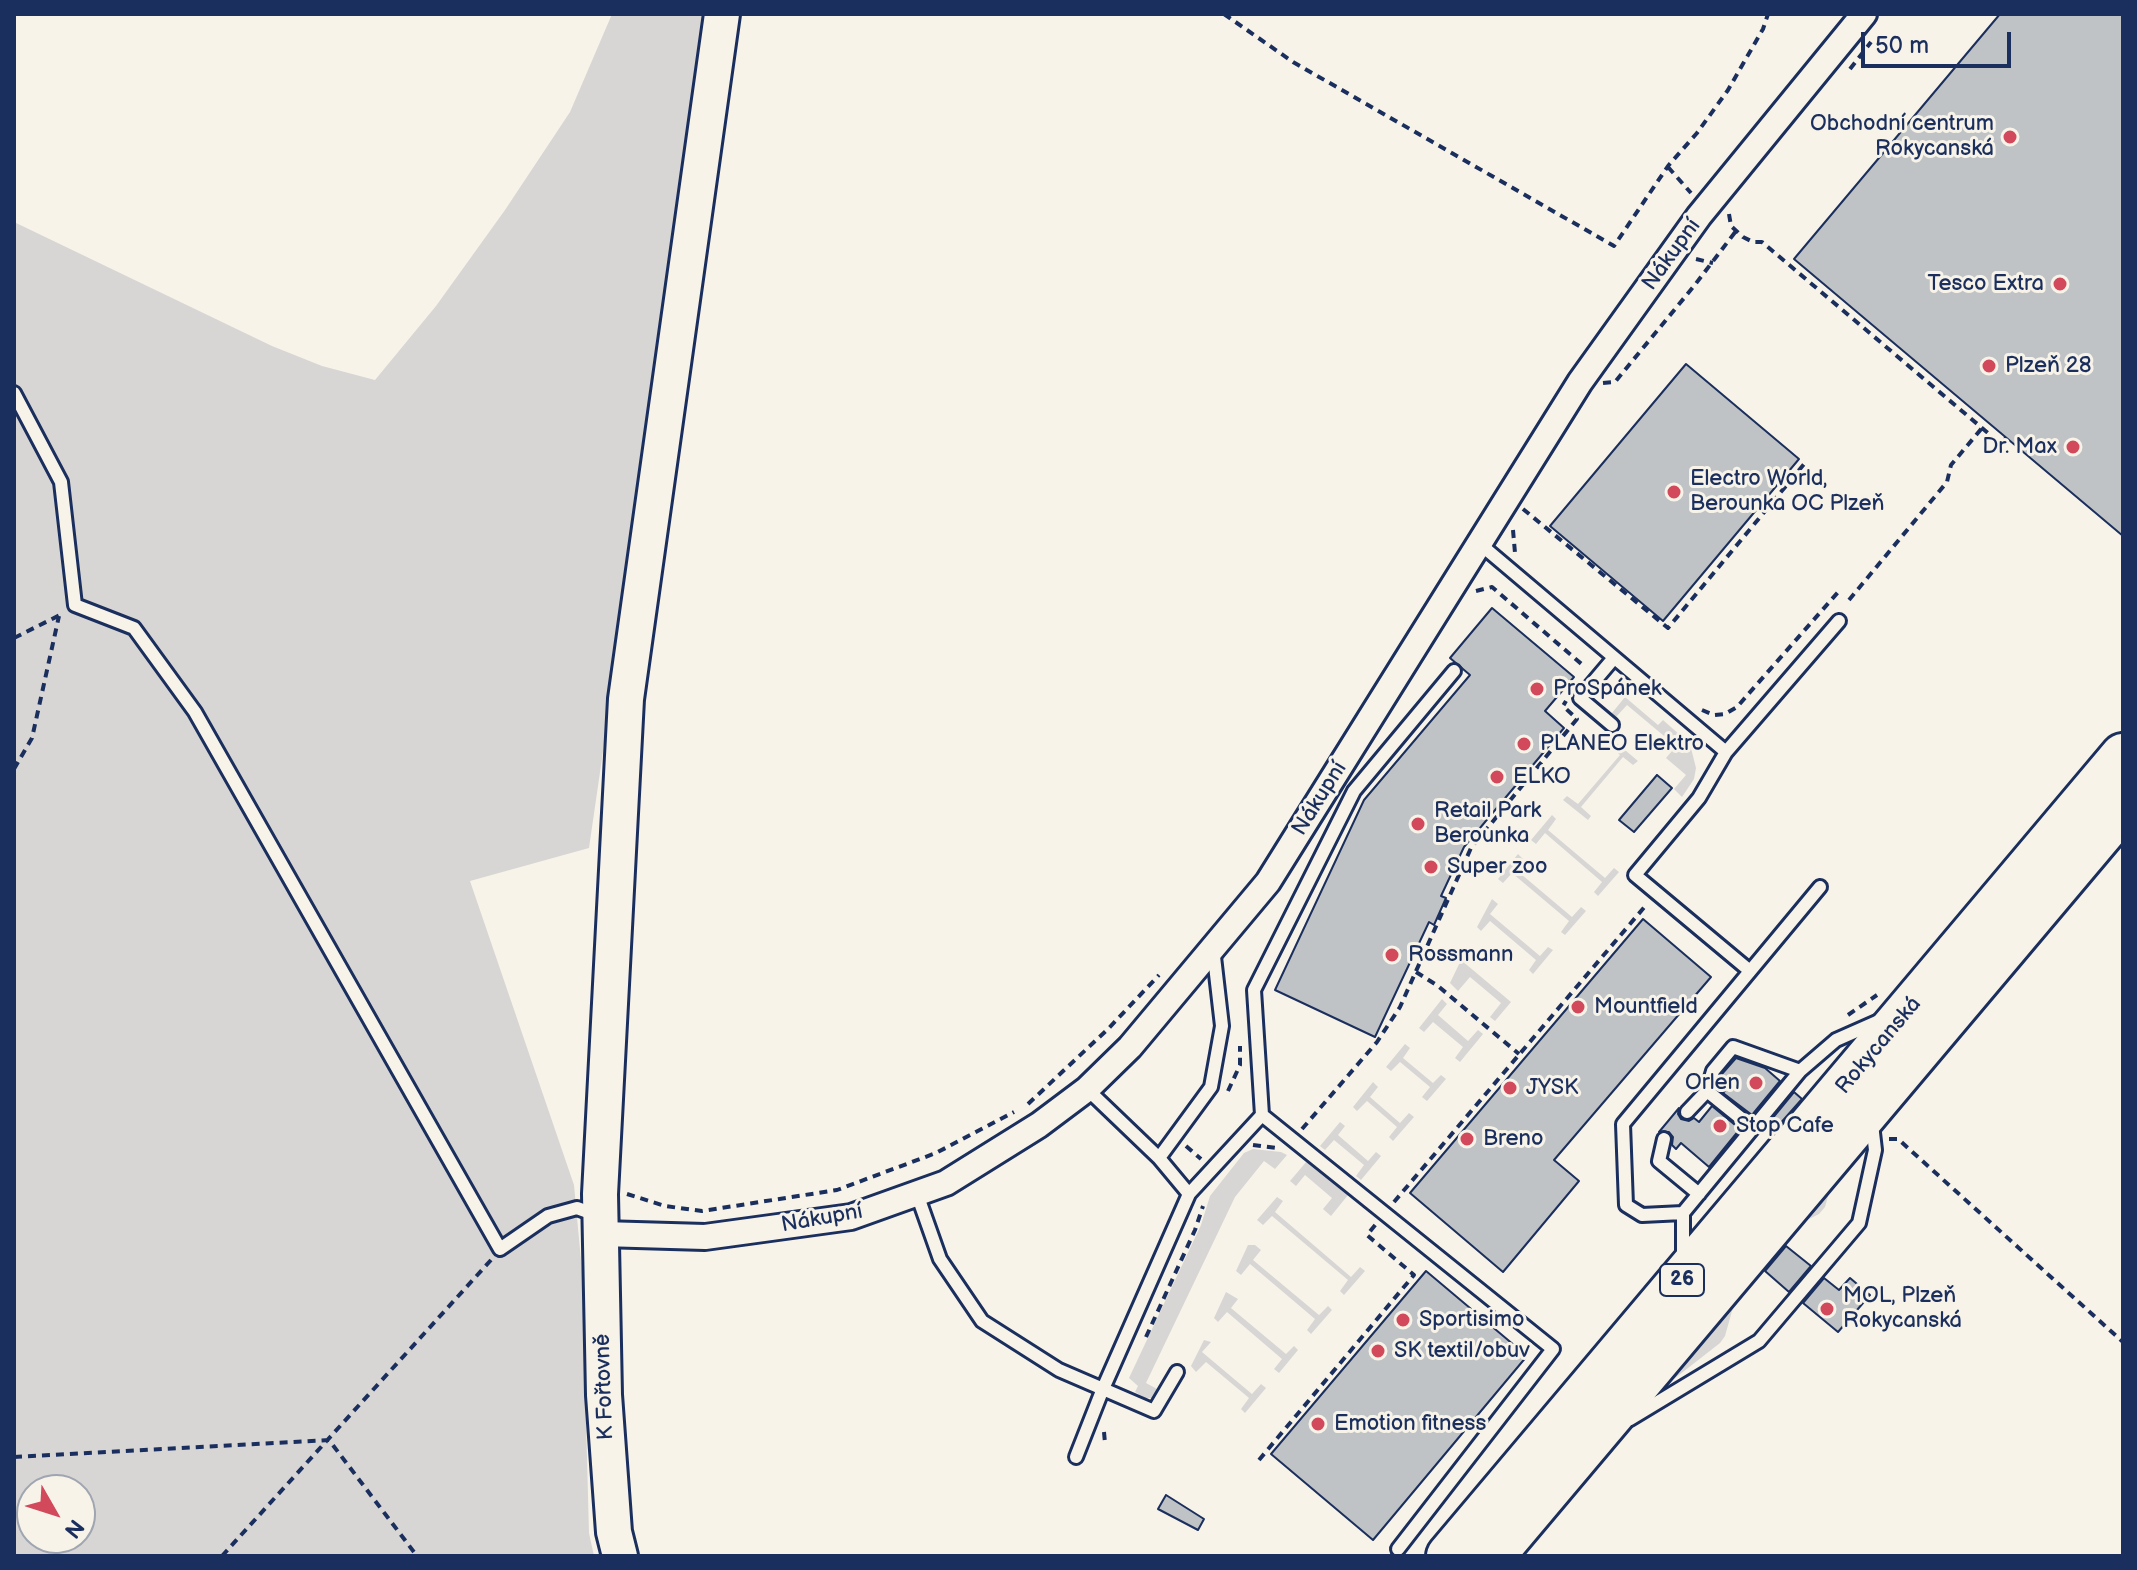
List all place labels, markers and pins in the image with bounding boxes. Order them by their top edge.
place label: Obchodní centrum Rokycanská [1810,111,1994,162]
marker: Obchodní centrum Rokycanská [2001,128,2019,146]
place label: Tesco Extra [1928,271,2044,297]
marker: Tesco Extra [2051,275,2069,293]
place label: Plzeň 28 [2005,353,2092,379]
marker: Plzeň 28 [1980,357,1998,375]
place label: Dr. Max [1982,434,2057,460]
marker: Dr. Max [2064,438,2082,456]
place label: Electro World, Berounka OC Plzeň [1690,466,1884,518]
marker: Electro World, Berounka OC Plzeň [1665,483,1683,501]
place label: ProSpánek [1553,676,1662,702]
marker: ProSpánek [1528,680,1546,698]
place label: PLANEO Elektro [1540,731,1704,757]
marker: PLANEO Elektro [1515,735,1533,753]
place label: ELKO [1513,764,1571,790]
marker: ELKO [1488,768,1506,786]
place label: Retail Park Berounka [1434,798,1541,850]
marker: Retail Park Berounka [1409,815,1427,833]
place label: Super zoo [1447,854,1547,880]
marker: Super zoo [1422,858,1440,876]
place label: Rossmann [1408,942,1513,968]
marker: Rossmann [1383,946,1401,964]
place label: Mountfield [1594,994,1698,1020]
marker: Mountfield [1569,998,1587,1016]
place label: Orlen [1685,1070,1740,1096]
marker: Orlen [1747,1074,1765,1092]
place label: JYSK [1526,1075,1578,1101]
marker: JYSK [1501,1079,1519,1097]
place label: Stop Cafe [1736,1113,1834,1139]
marker: Stop Cafe [1711,1117,1729,1135]
place label: Breno [1483,1126,1544,1152]
marker: Breno [1458,1130,1476,1148]
place label: MOL, Plzeň Rokycanská [1843,1283,1962,1334]
marker: MOL, Plzeň Rokycanská [1818,1300,1836,1318]
place label: Sportisimo [1419,1307,1524,1333]
marker: Sportisimo [1394,1311,1412,1329]
place label: SK textil/obuv [1394,1338,1530,1364]
marker: SK textil/obuv [1369,1342,1387,1360]
place label: Emotion fitness [1334,1411,1486,1437]
marker: Emotion fitness [1309,1415,1327,1433]

